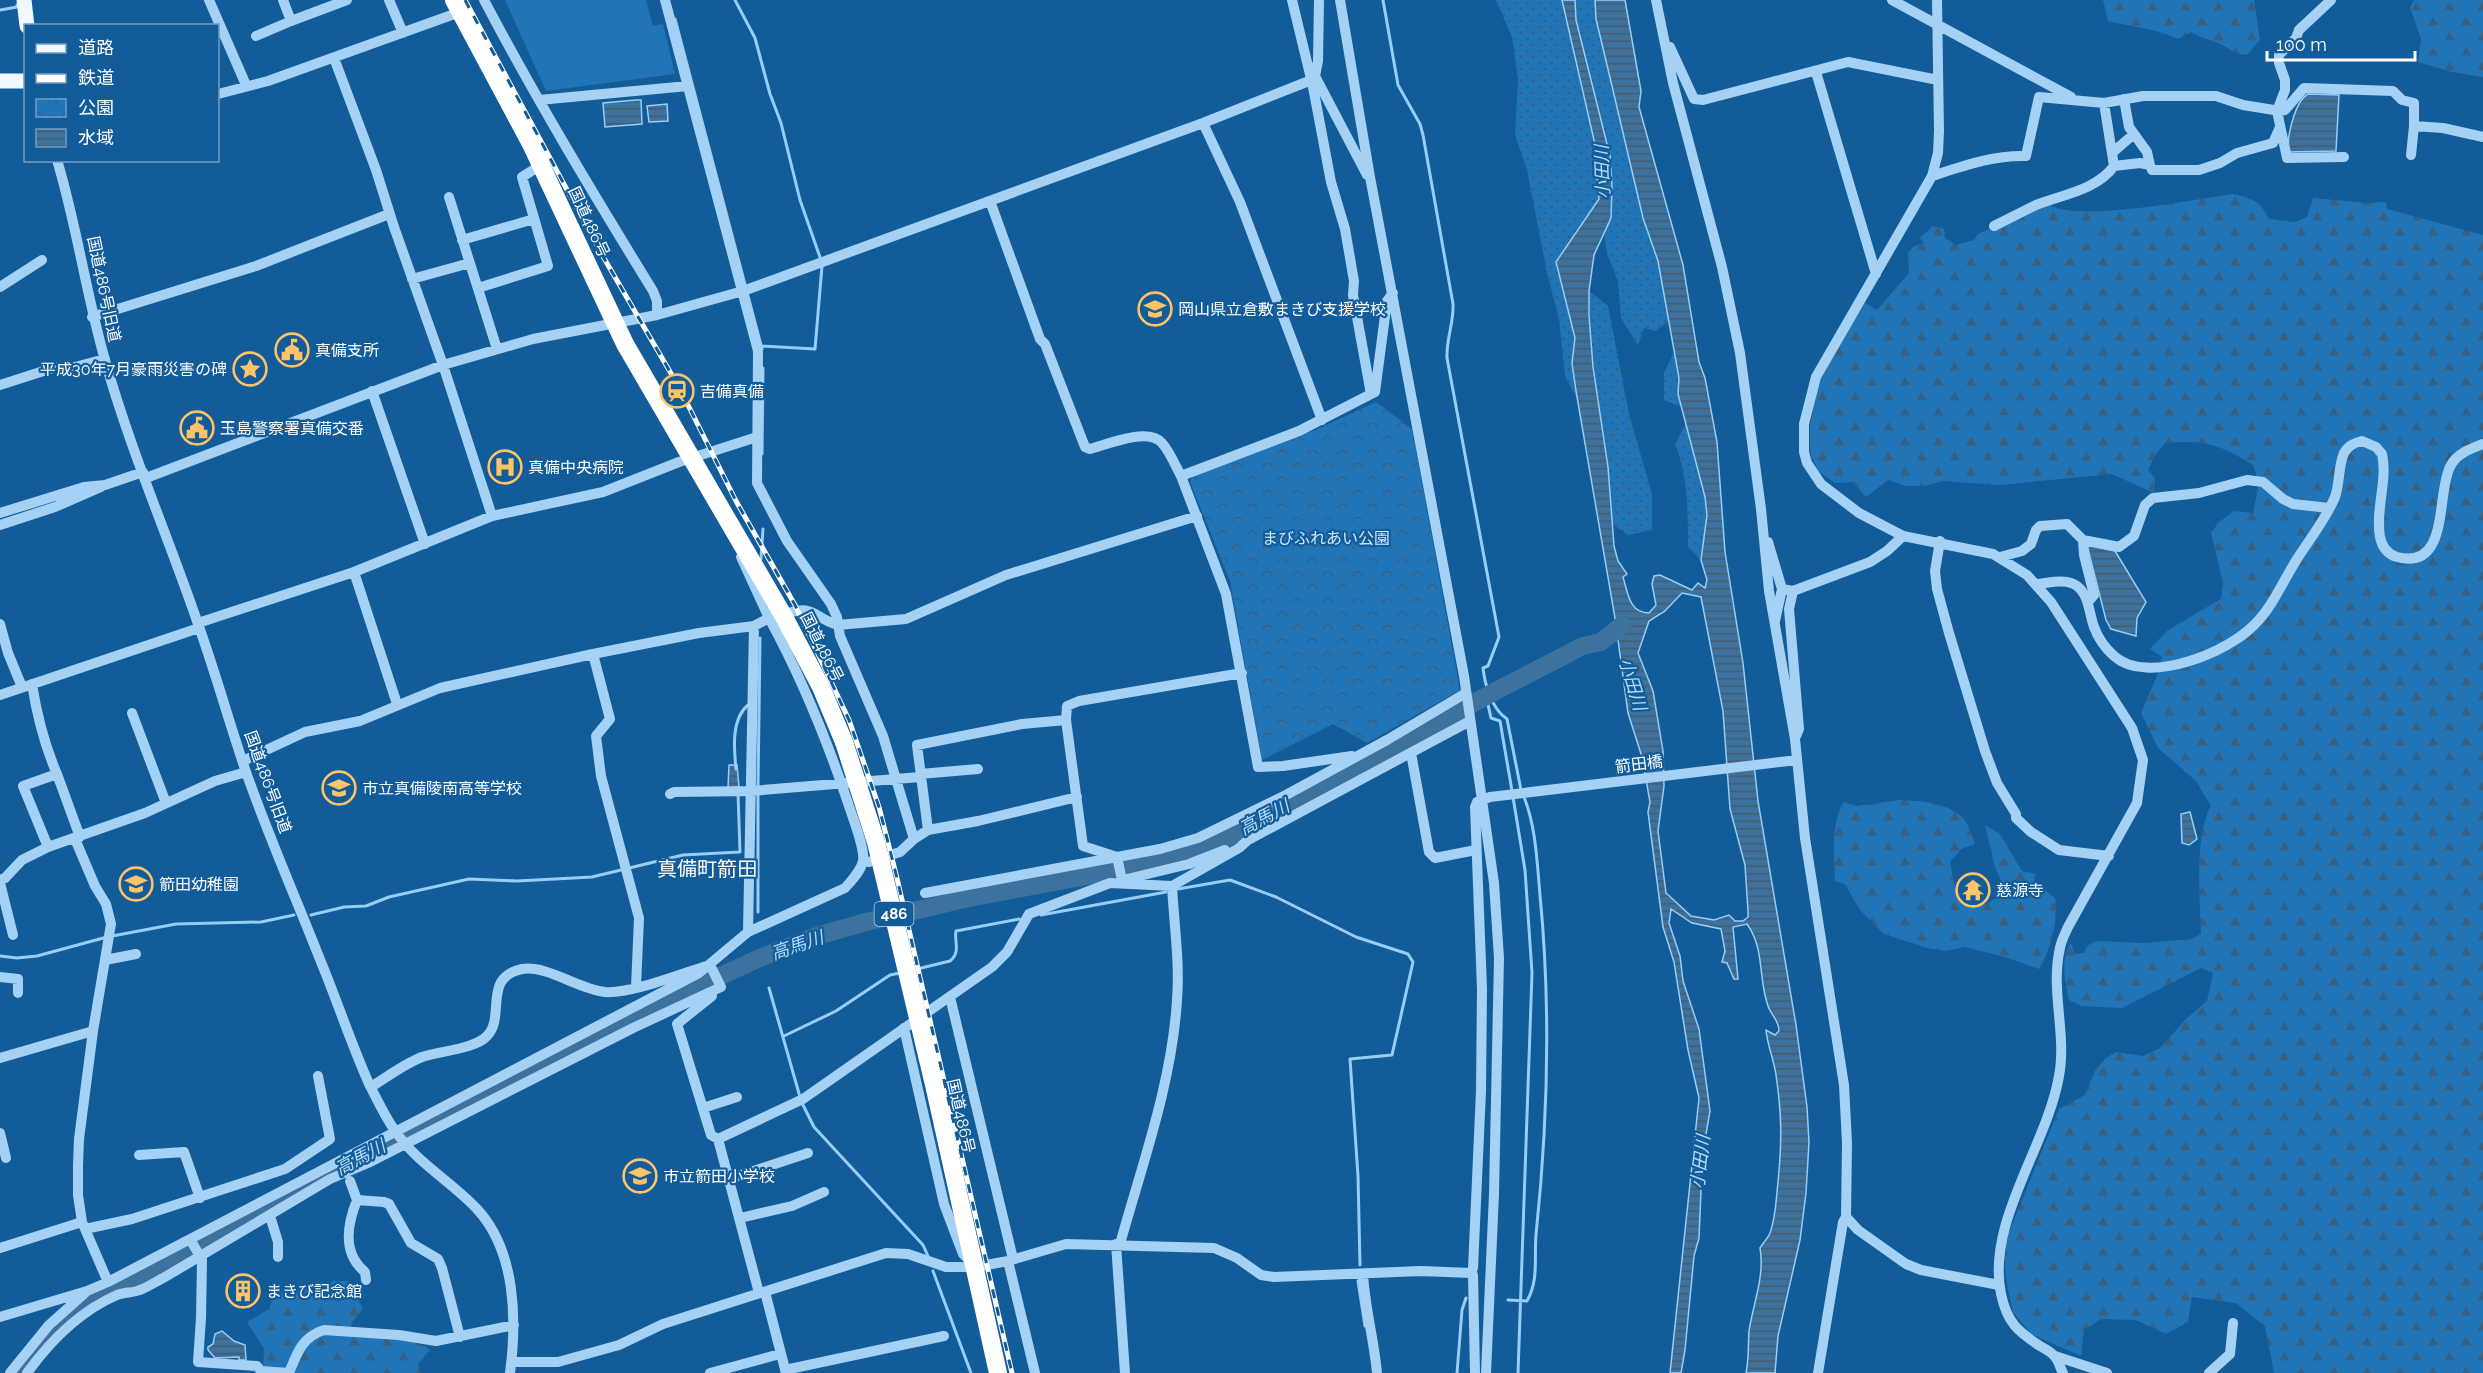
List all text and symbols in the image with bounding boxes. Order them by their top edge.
legend [24,24,219,162]
scale bar [2267,24,2416,62]
text: 100 m [2276,34,2327,55]
text: 道路 [78,37,114,58]
text: 鉄道 [78,67,114,88]
text: 公園 [78,97,114,118]
text: 水域 [78,127,114,148]
water label: 小田川 [1590,143,1613,199]
street label: 国道486号 [564,184,614,260]
street label: 国道486号旧道 [83,234,125,344]
school or university icon: 岡山県立倉敷まきび支援学校 [1137,291,1173,327]
place label: 岡山県立倉敷まきび支援学校 [1178,300,1386,319]
public building icon: 真備支所 [274,332,310,368]
place label: 真備支所 [315,341,379,360]
place icon: 平成30年7月豪雨災害の碑 [232,351,268,387]
place label: 平成30年7月豪雨災害の碑 [40,360,227,379]
station icon: 吉備真備 [659,373,695,409]
place label: 吉備真備 [700,382,764,401]
public building icon: 玉島警察署真備交番 [179,410,215,446]
place label: 玉島警察署真備交番 [220,419,364,438]
hospital icon: 真備中央病院 [487,449,523,485]
place label: 真備中央病院 [528,458,624,477]
park label: まびふれあい公園 [1262,529,1390,548]
street label: 国道486号 [796,609,848,685]
water label: 小田川 [1615,655,1652,715]
street label: 国道486号旧道 [241,728,295,836]
street label: 箭田橋 [1614,752,1664,776]
school or university icon: 市立真備陵南高等学校 [321,770,357,806]
place label: 市立真備陵南高等学校 [362,779,522,798]
water label: 高馬川 [1235,794,1295,839]
district label: 真備町箭田 [657,857,757,881]
school or university icon: 箭田幼稚園 [118,866,154,902]
temple icon: 慈源寺 [1955,872,1991,908]
place label: 箭田幼稚園 [159,875,239,894]
place label: 慈源寺 [1996,881,2044,900]
road number: 486 [874,902,914,926]
water label: 高馬川 [768,926,828,964]
street label: 国道486号 [943,1077,979,1155]
water label: 小田川 [1686,1132,1714,1190]
water label: 高馬川 [331,1134,391,1179]
school or university icon: 市立箭田小学校 [622,1158,658,1194]
place label: 市立箭田小学校 [663,1167,775,1186]
building icon: まきび記念館 [225,1273,261,1309]
place label: まきび記念館 [266,1282,362,1301]

